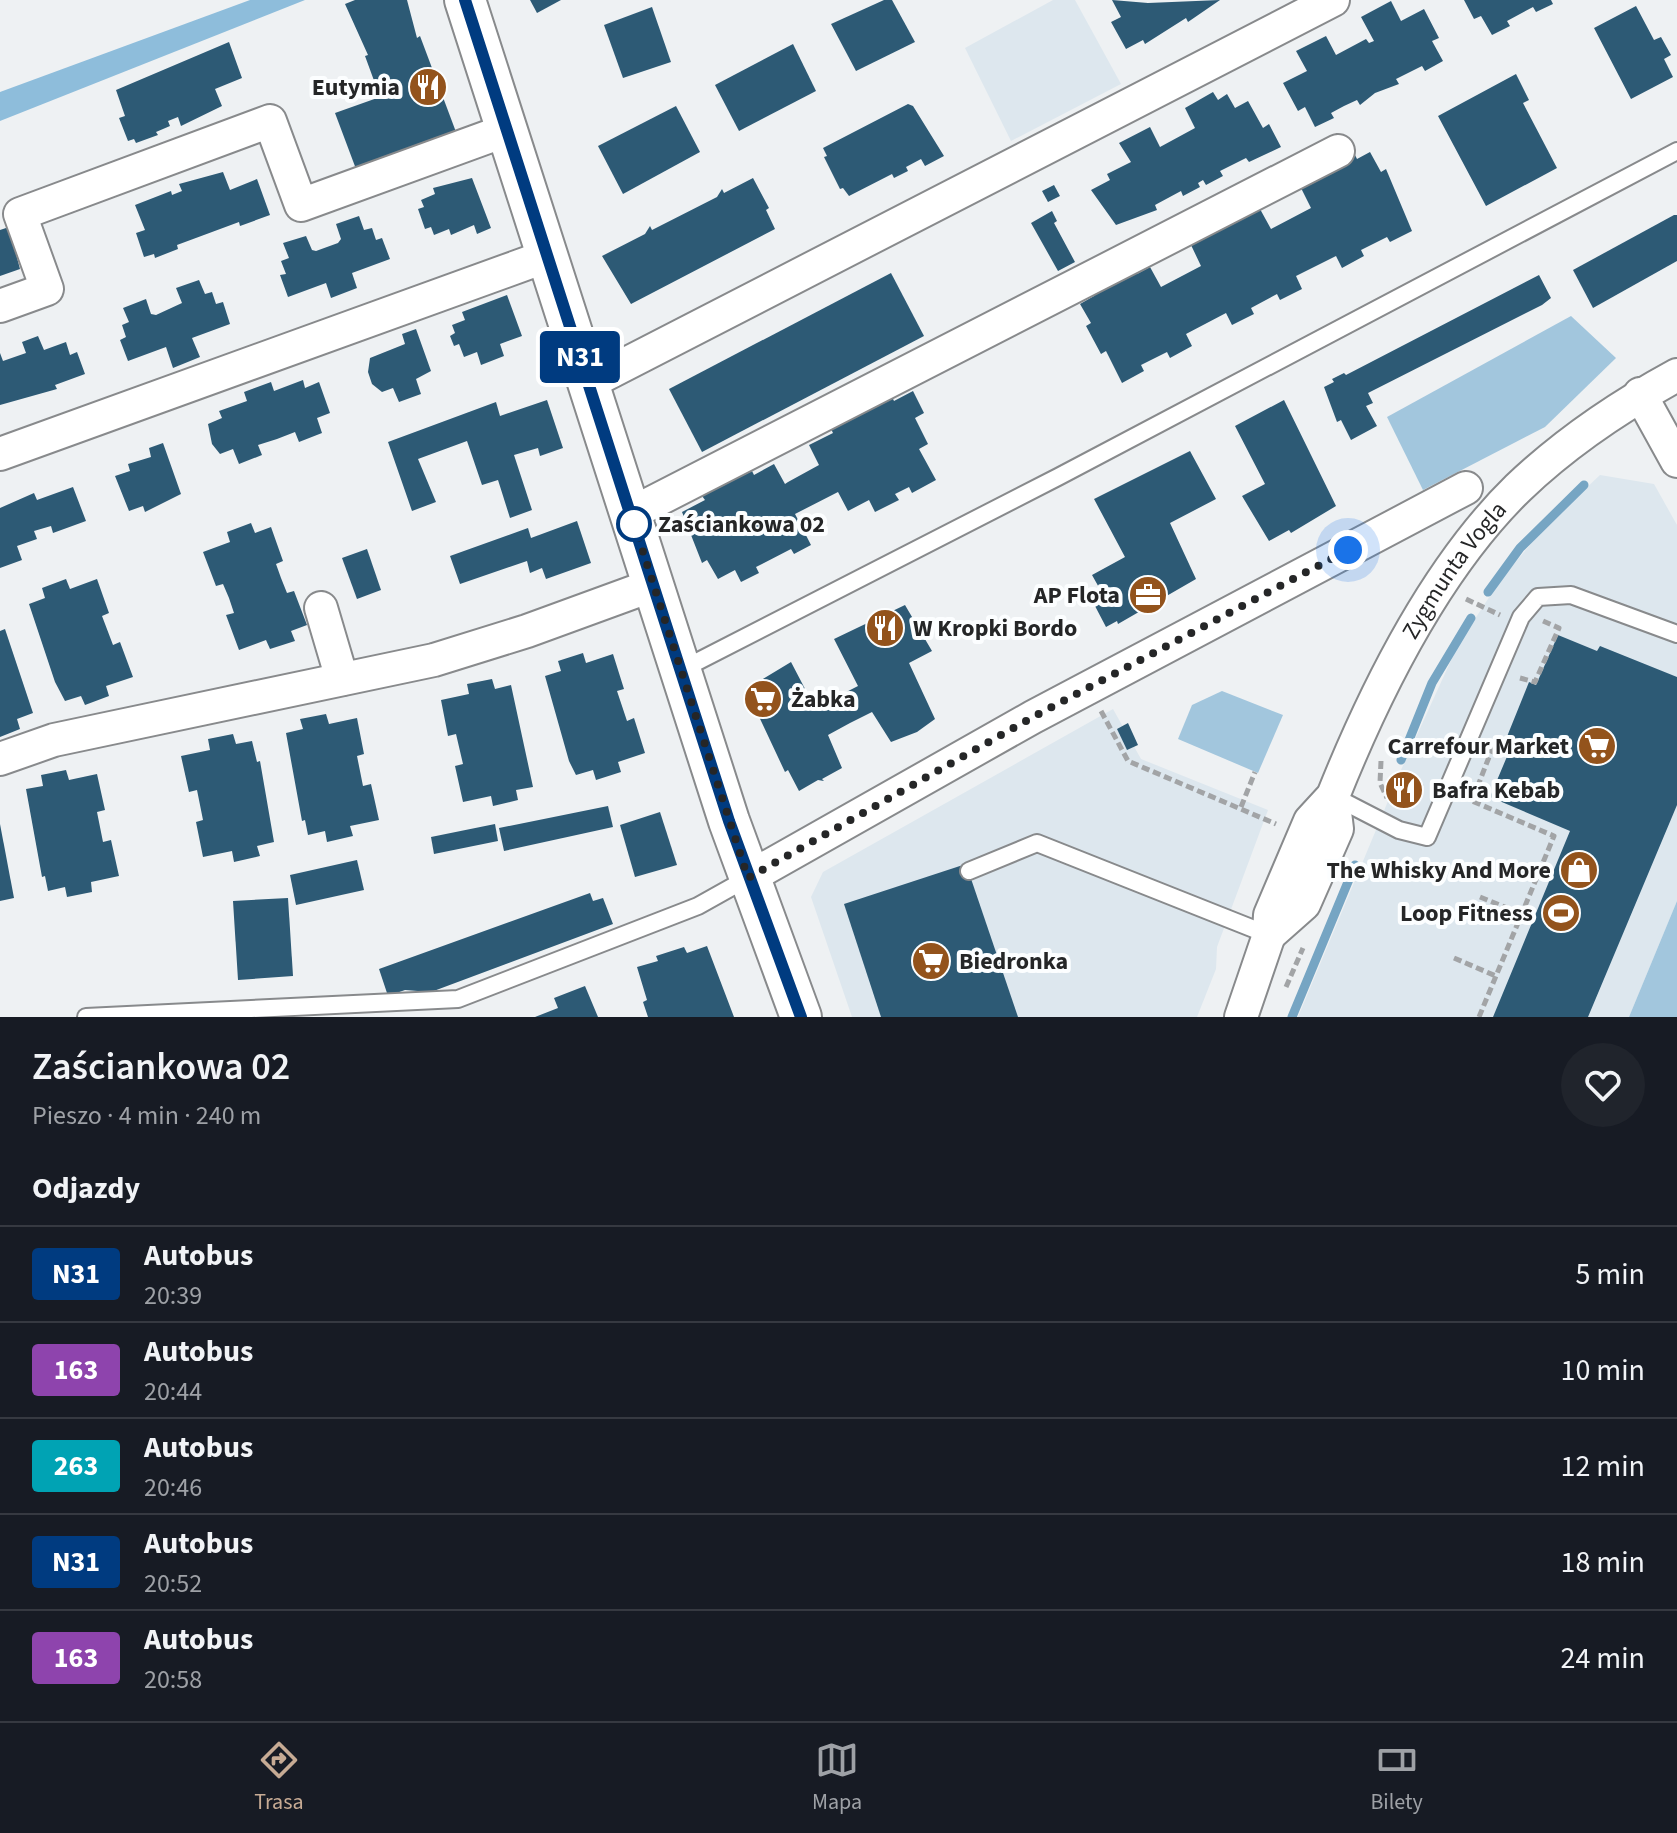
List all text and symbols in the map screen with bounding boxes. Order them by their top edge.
restaurant icon: Eutymia [407,66,449,108]
place label: Eutymia [312,70,400,105]
line badge: N31 [534,331,626,383]
text: N31 [556,337,604,377]
street label: Zygmunta Vogla [1393,493,1515,646]
marker: Zaściankowa 02 [617,507,651,541]
place label: Zaściankowa 02 [658,507,825,542]
your location [1328,530,1368,570]
office icon: AP Flota [1127,574,1169,616]
place label: AP Flota [1033,578,1120,613]
restaurant icon: W Kropki Bordo [864,607,906,649]
place label: W Kropki Bordo [913,611,1077,646]
supermarket icon: Żabka [742,678,784,720]
place label: Żabka [791,682,856,717]
supermarket icon: Carrefour Market [1576,725,1618,767]
place label: Carrefour Market [1388,729,1569,764]
restaurant icon: Bafra Kebab [1383,769,1425,811]
place label: Bafra Kebab [1432,773,1560,808]
shop icon: The Whisky And More [1558,849,1600,891]
place label: The Whisky And More [1326,853,1551,888]
sports icon: Loop Fitness [1540,892,1582,934]
place label: Loop Fitness [1400,896,1533,931]
supermarket icon: Biedronka [910,940,952,982]
place label: Biedronka [959,944,1068,979]
text: Zaściankowa 02 [32,1040,290,1094]
button: heart [1561,1043,1645,1127]
text: Pieszo · 4 min · 240 m [32,1097,261,1134]
text: Odjazdy [32,1167,140,1210]
text: Autobus [144,1234,253,1277]
text: 5 min [1575,1253,1645,1296]
text: N31 [52,1254,100,1294]
text: 20:39 [144,1277,202,1314]
text: Autobus [144,1330,253,1373]
text: 10 min [1561,1349,1645,1392]
text: 163 [54,1350,98,1390]
text: 20:44 [144,1373,202,1410]
text: Autobus [144,1426,253,1469]
text: 12 min [1561,1445,1645,1488]
text: 263 [54,1446,98,1486]
text: 20:46 [144,1469,202,1506]
text: Autobus [144,1522,253,1565]
text: 18 min [1561,1541,1645,1584]
text: N31 [52,1542,100,1582]
text: 20:52 [144,1565,202,1602]
text: Autobus [144,1618,253,1661]
text: 24 min [1561,1637,1645,1680]
text: 163 [54,1638,98,1678]
text: 20:58 [144,1661,202,1698]
tab: Trasa [254,1738,303,1818]
tab: Mapa [812,1738,862,1818]
tab: Bilety [1370,1738,1423,1818]

